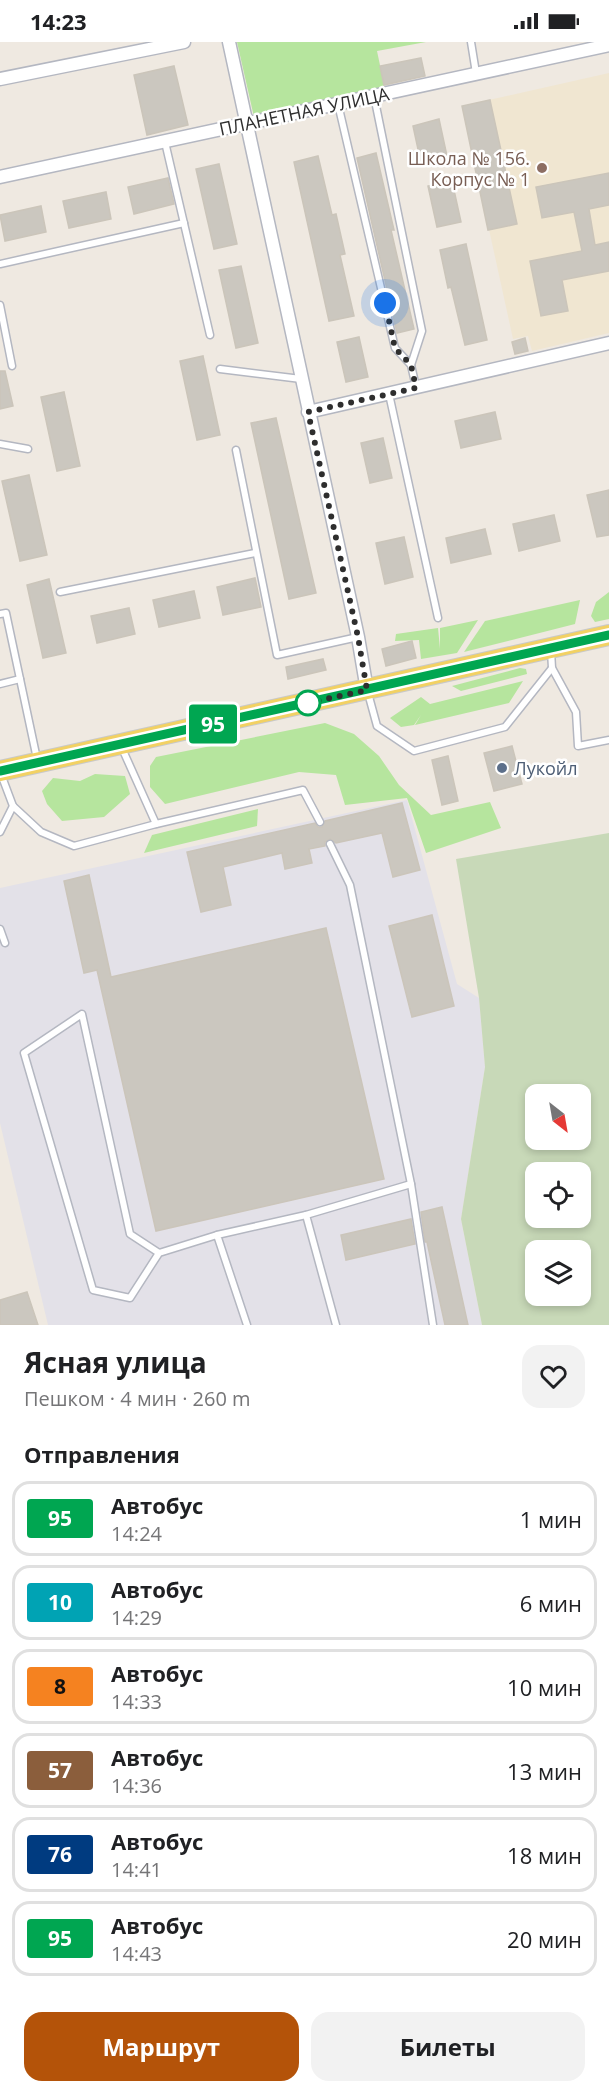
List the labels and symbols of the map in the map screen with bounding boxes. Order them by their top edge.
street label: ПЛАНЕТНАЯ УЛИЦА [217,81,392,141]
place label: Школа № 156. Корпус № 1 [408,146,530,191]
marker: Школа № 156. Корпус № 1 [535,161,549,175]
your location [370,288,400,318]
unlabelled marker [295,690,321,716]
line badge: 95 [186,704,240,744]
place label: Лукойл [514,756,578,780]
marker: Лукойл [495,761,509,775]
north arrow [525,1084,591,1150]

